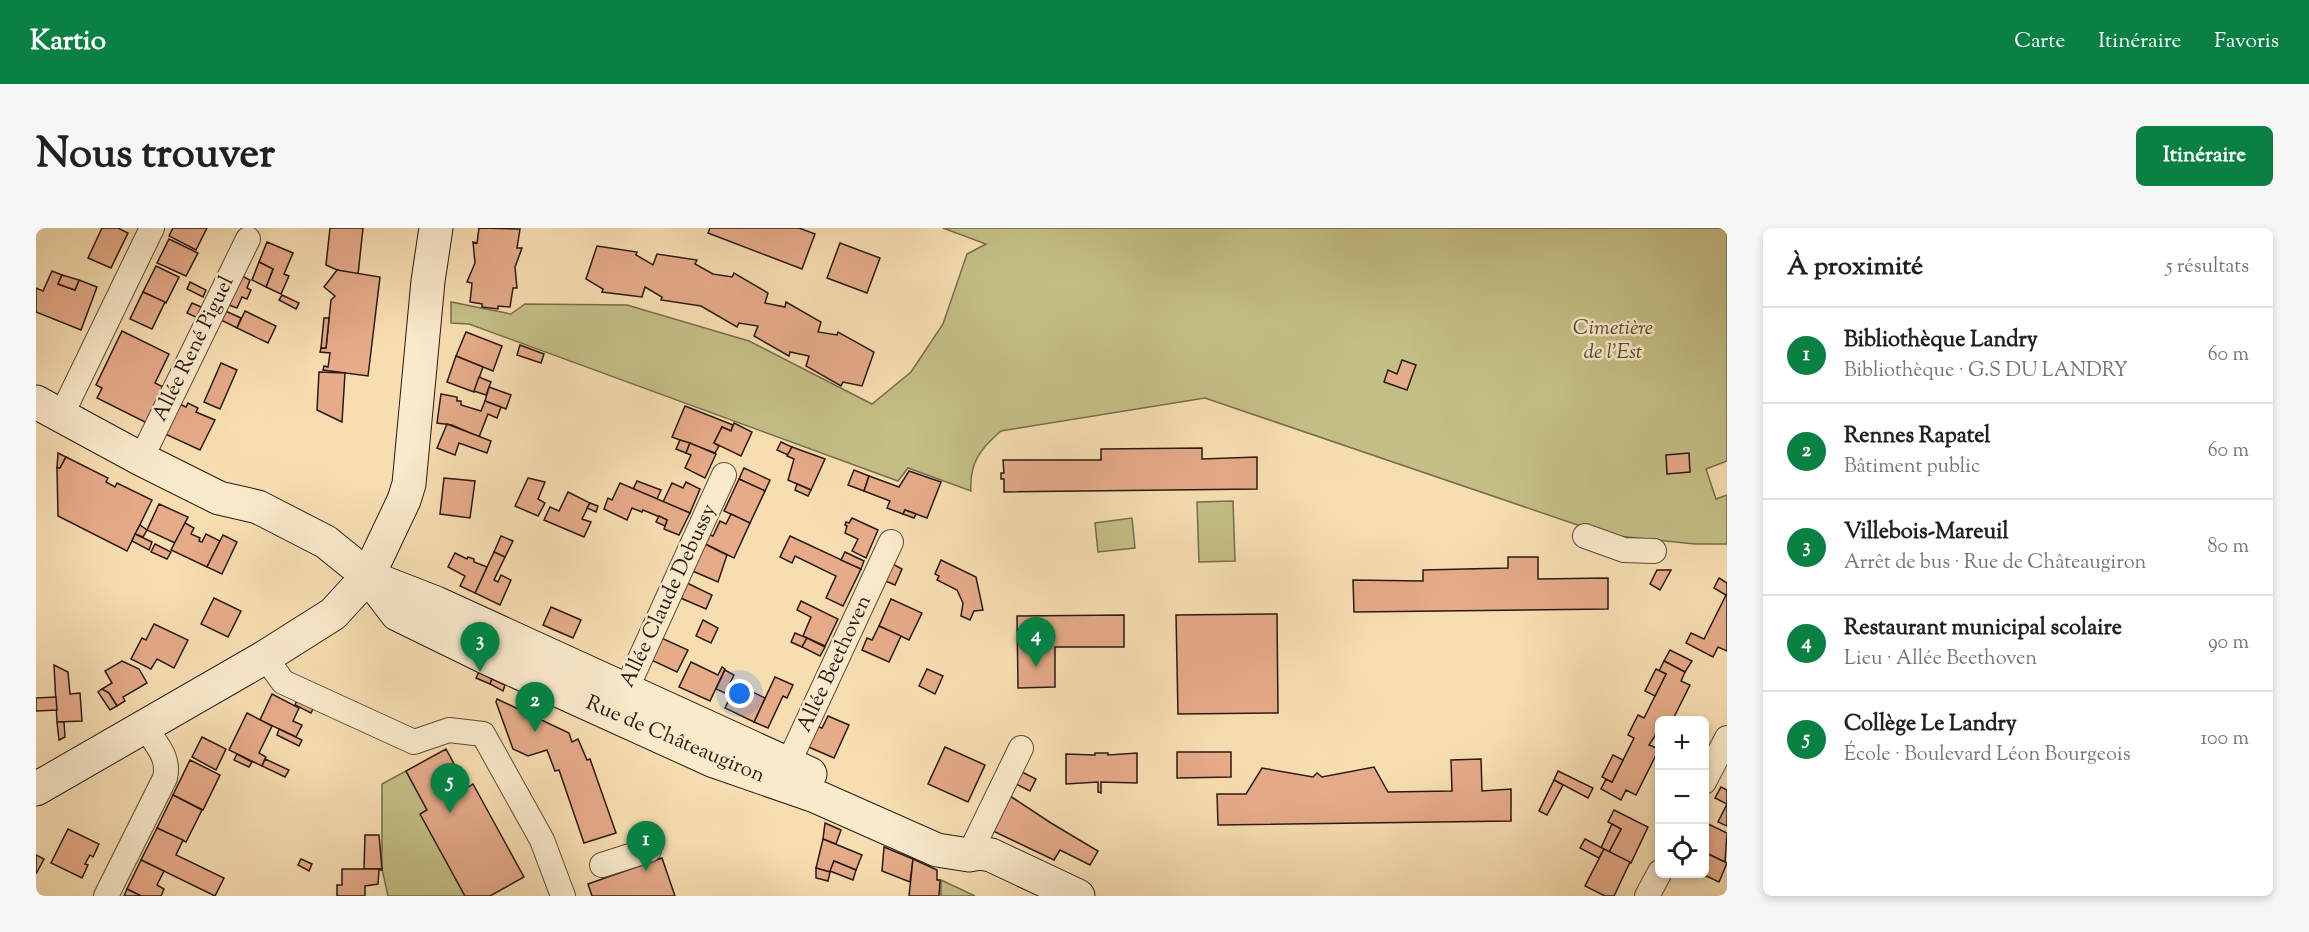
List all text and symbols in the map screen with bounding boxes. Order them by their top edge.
text: Kartio [30,22,106,62]
text: Carte [2014,27,2065,57]
text: Itinéraire [2098,27,2181,57]
text: Favoris [2214,27,2279,57]
text: Nous trouver [36,126,275,186]
button: Itinéraire [2136,126,2273,186]
text: À proximité [1787,249,1923,286]
text: 5 résultats [2166,253,2249,282]
street label: Allée René Piguel [146,271,242,427]
park label: Cimetière de l'Est [1573,314,1653,368]
text: Bibliothèque Landry [1844,325,2038,357]
text: 1 [1803,341,1810,370]
text: 60 m [2208,341,2249,370]
text: Bibliothèque · G.S DU LANDRY [1844,357,2128,386]
text: Rennes Rapatel [1844,421,1990,453]
text: 2 [1802,437,1811,466]
text: 60 m [2208,437,2249,466]
text: Bâtiment public [1844,453,1980,482]
street label: Allée Claude Debussy [613,499,725,693]
text: Villebois-Mareuil [1844,517,2009,549]
text: 3 [1802,533,1811,562]
text: 80 m [2208,533,2249,562]
text: Arrêt de bus · Rue de Châteaugiron [1844,549,2146,578]
street label: Allée Beethoven [790,591,880,737]
text: Restaurant municipal scolaire [1844,613,2122,645]
pin: 4 [1016,618,1056,667]
pin: 3 [460,622,500,672]
text: 4 [1801,629,1812,658]
text: 90 m [2208,629,2249,658]
text: Lieu · Allée Beethoven [1844,645,2037,674]
your location [725,679,754,708]
pin: 2 [516,682,554,732]
street label: Rue de Châteaugiron [581,689,769,791]
text: Collège Le Landry [1844,709,2017,741]
map controls [1655,716,1709,878]
button: + [1655,716,1709,770]
text: 5 [1803,725,1810,754]
text: 100 m [2200,725,2249,754]
text: École · Boulevard Léon Bourgeois [1844,741,2131,770]
pin: 5 [430,764,470,813]
button: − [1655,770,1709,824]
pin: 1 [626,822,666,871]
button: locate [1655,824,1709,878]

